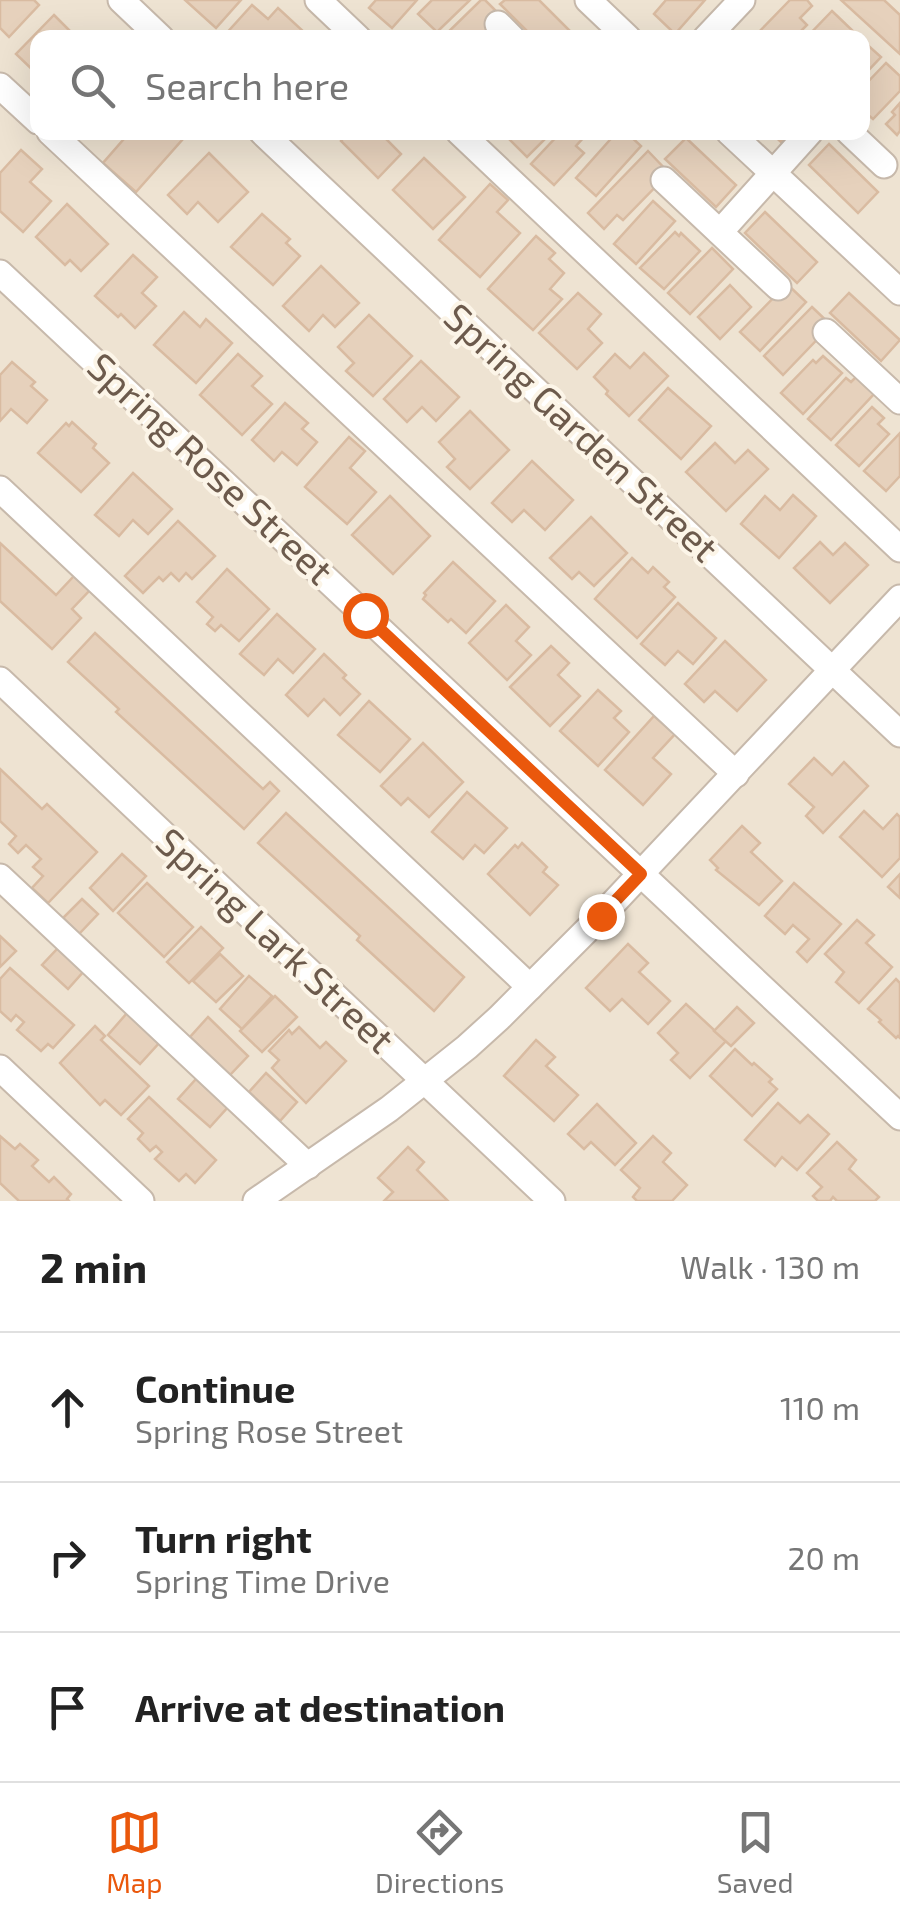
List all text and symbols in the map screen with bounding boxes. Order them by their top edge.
search box [30,30,870,140]
icon: search [65,58,120,113]
text: Search here [145,62,349,108]
street label: Spring Garden Street [436,293,729,570]
street label: Spring Rose Street [79,342,344,593]
route start [343,593,389,639]
street label: Spring Lark Street [148,818,405,1062]
route end [579,894,625,940]
text: 2 min [40,1241,147,1291]
text: Walk · 130 m [680,1247,860,1285]
text: Continue [135,1365,295,1411]
icon: ahead [40,1380,95,1435]
text: 110 m [780,1388,860,1426]
text: Spring Rose Street [135,1411,403,1449]
text: Turn right [135,1515,312,1561]
icon: right [40,1530,95,1585]
text: 20 m [788,1538,860,1576]
text: Spring Time Drive [135,1561,390,1599]
icon: arrive [40,1680,95,1735]
text: Arrive at destination [135,1684,505,1730]
tab: Map [106,1805,162,1899]
tab: Directions [375,1805,504,1899]
tab: Saved [717,1805,794,1899]

